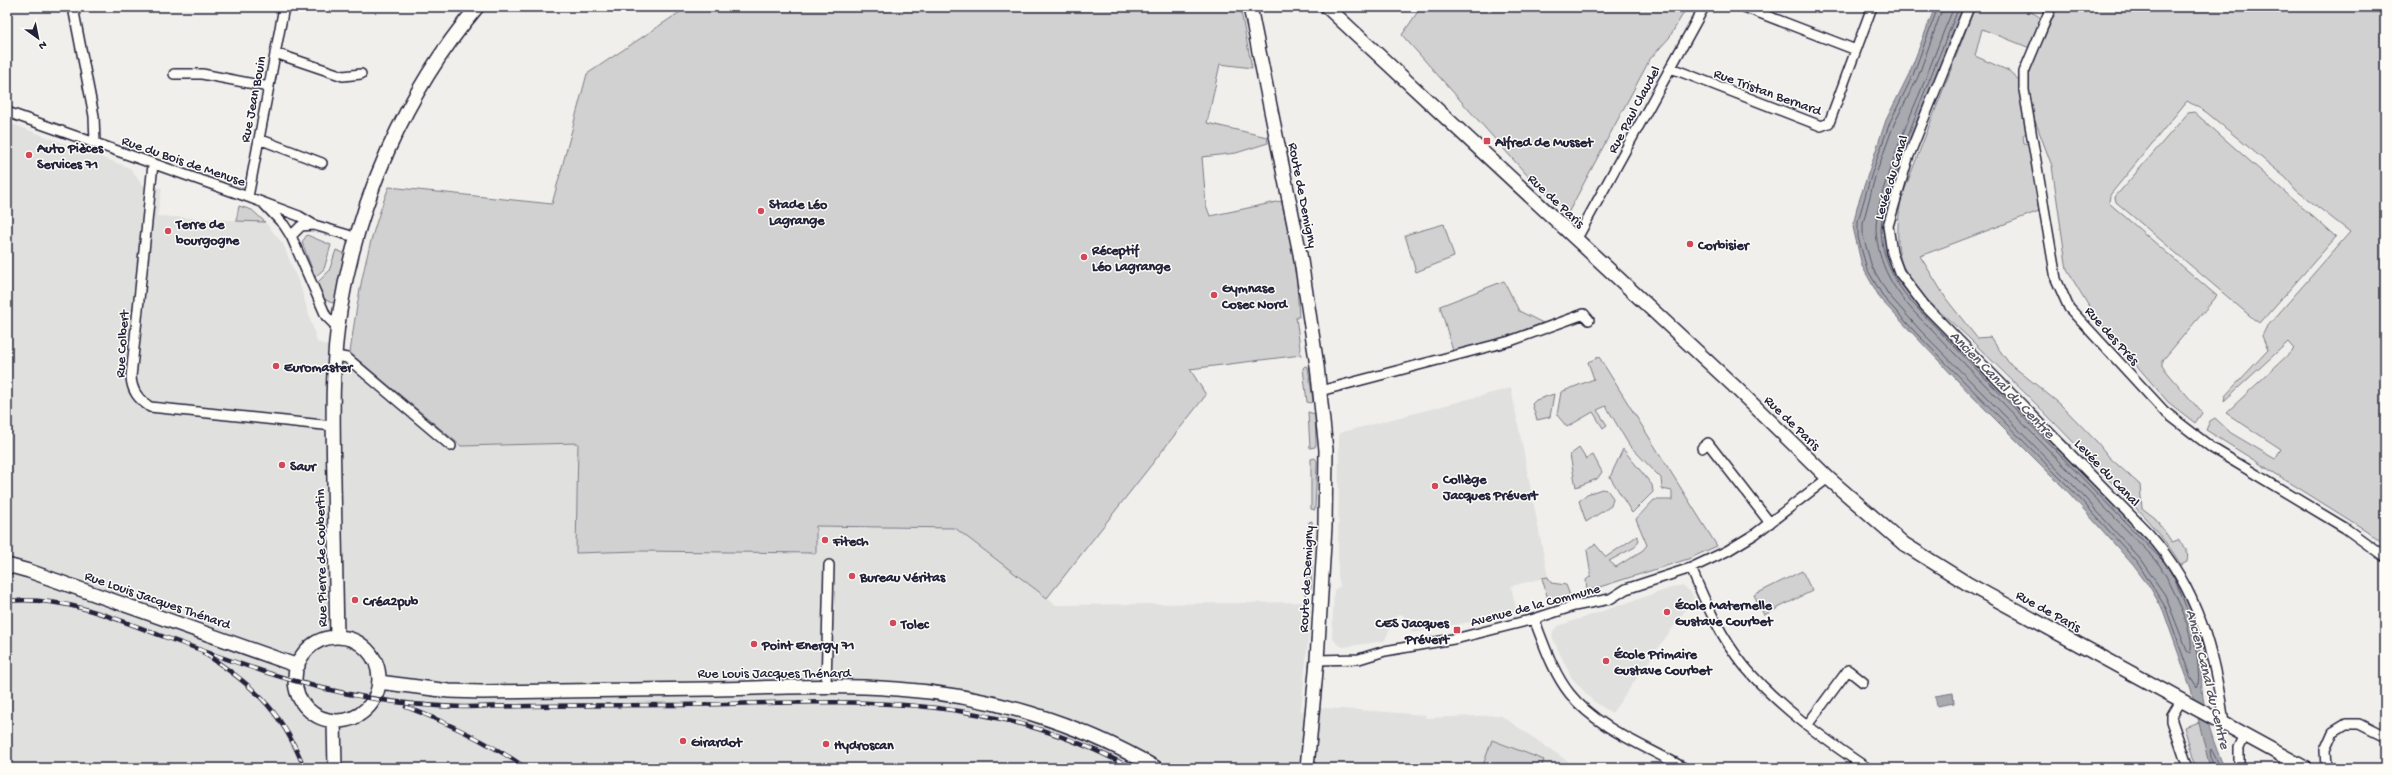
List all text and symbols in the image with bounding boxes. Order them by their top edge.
north arrow [18,18,58,58]
text: N [36,38,49,52]
street label: Rue Jean Bouin [238,55,271,144]
street label: Rue Paul Claudel [1605,64,1665,157]
street label: Rue Tristan Bernard [1711,66,1825,121]
street label: Rue du Bois de Menuse [119,133,248,192]
street label: Levée du Canal [1872,134,1913,222]
place label: Alfred de Musset [1494,135,1594,152]
marker: Alfred de Musset [1482,136,1492,146]
place label: Auto Pièces Services 71 [36,141,104,174]
street label: Route de Demigny [1283,141,1320,250]
marker: Auto Pièces Services 71 [24,150,34,160]
street label: Rue de Paris [1523,171,1588,233]
place label: Stade Léo Lagrange [769,197,828,230]
marker: Stade Léo Lagrange [756,206,766,216]
place label: Terre de bourgogne [175,217,240,250]
marker: Terre de bourgogne [163,226,173,236]
place label: Corbisier [1697,238,1751,255]
marker: Corbisier [1685,239,1695,249]
place label: Réceptif Léo Lagrange [1091,243,1171,276]
marker: Réceptif Léo Lagrange [1079,252,1089,262]
place label: Gymnase Cosec Nord [1221,281,1289,314]
marker: Gymnase Cosec Nord [1209,290,1219,300]
street label: Rue des Prés [2080,304,2143,370]
street label: Rue Colbert [113,309,134,379]
water label: Ancien Canal du Centre [1945,328,2059,444]
place label: Euromaster [284,360,354,377]
marker: Euromaster [271,361,281,371]
street label: Rue de Paris [1760,393,1824,455]
street label: Levée du Canal [2070,436,2143,511]
place label: Saur [290,459,318,476]
marker: Saur [277,460,287,470]
place label: Collège Jacques Prévert [1442,472,1539,505]
marker: Collège Jacques Prévert [1430,481,1440,491]
street label: Rue Pierre de Coubertin [313,488,332,627]
street label: Route de Demigny [1296,525,1319,633]
place label: Fitech [832,534,869,551]
marker: Fitech [820,535,830,545]
street label: Rue Louis Jacques Thénard [82,568,234,635]
place label: Bureau Véritas [859,570,946,587]
marker: Bureau Véritas [847,571,857,581]
street label: Avenue de la Commune [1469,581,1603,632]
street label: Rue de Paris [2012,587,2084,637]
place label: Créa2pub [362,594,419,611]
marker: Créa2pub [350,595,360,605]
place label: École Maternelle Gustave Courbet [1675,598,1774,631]
marker: École Maternelle Gustave Courbet [1662,607,1672,617]
water label: Ancien Canal du Centre [2181,608,2233,752]
place label: CES Jacques Prévert [1375,616,1450,649]
place label: Tolec [900,617,930,634]
marker: Tolec [888,618,898,628]
marker: CES Jacques Prévert [1452,625,1462,635]
place label: Point Energy 71 [761,638,855,655]
marker: Point Energy 71 [749,639,759,649]
place label: École Primaire Gustave Courbet [1614,647,1713,680]
marker: École Primaire Gustave Courbet [1601,656,1611,666]
street label: Rue Louis Jacques Thénard [697,666,852,683]
place label: Girardot [691,735,743,752]
marker: Girardot [678,736,688,746]
place label: Hydroscan [834,738,894,755]
marker: Hydroscan [821,739,831,749]

